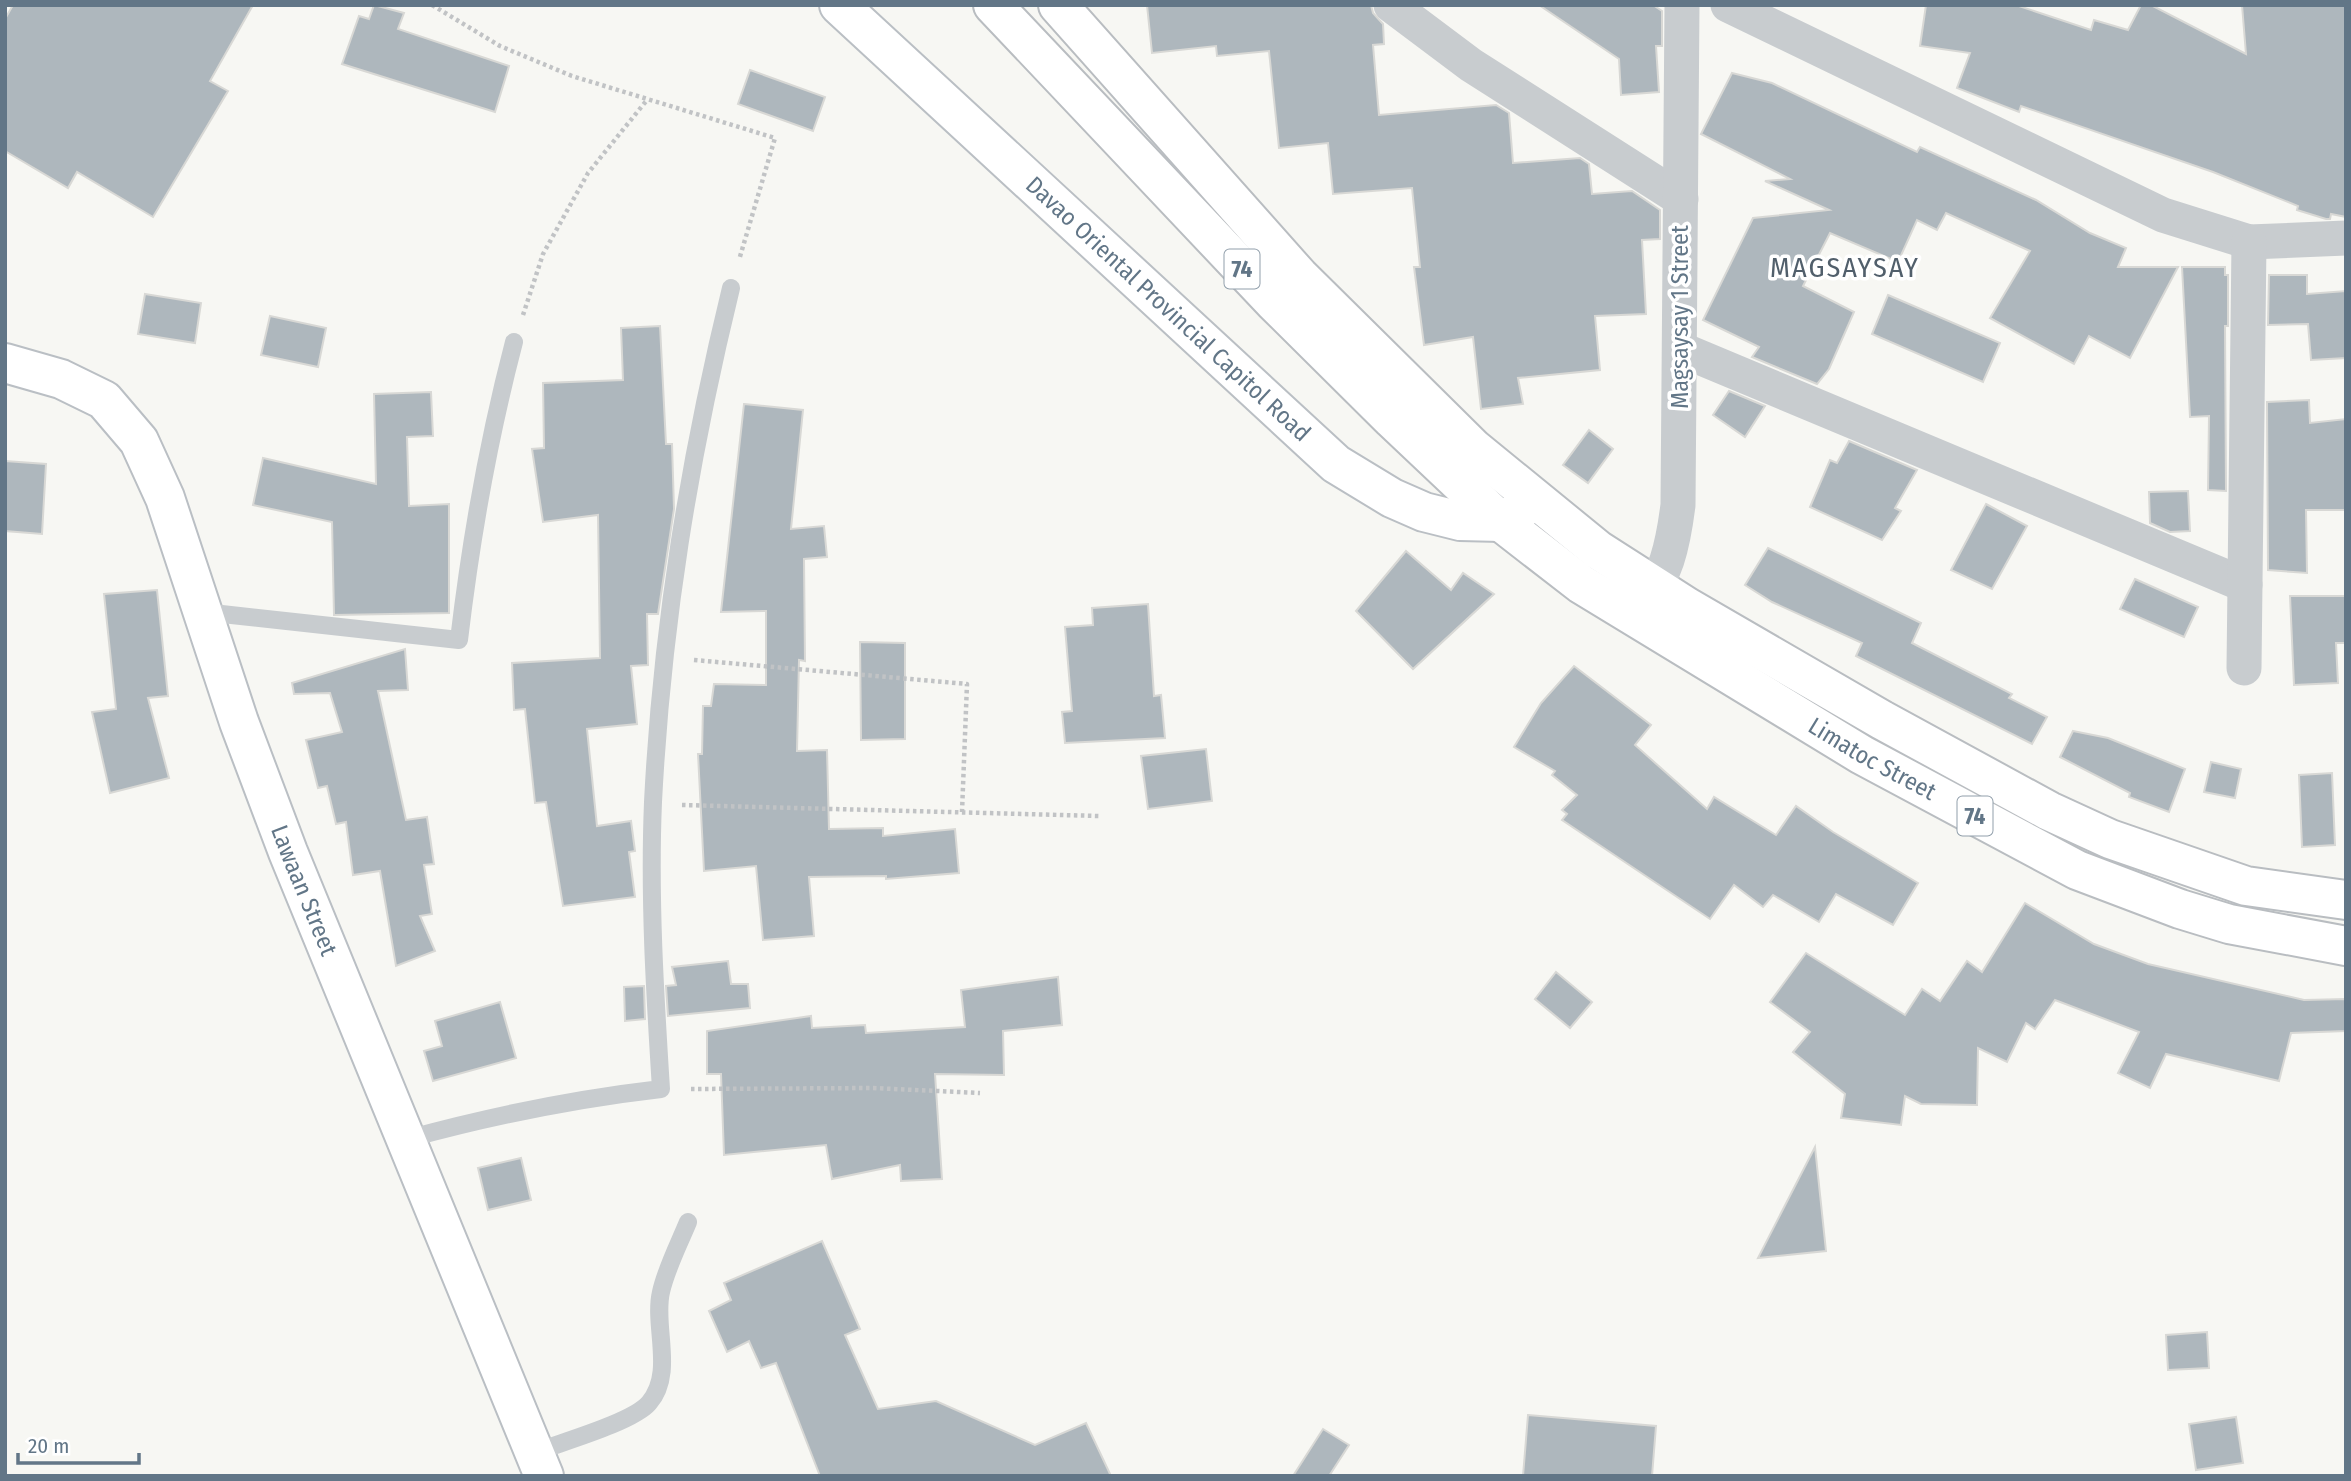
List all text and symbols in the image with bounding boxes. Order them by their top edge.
street label: Davao Oriental Provincial Capitol Road [1020,171,1316,447]
street label: Magsaysay 1 Street [1666,225,1694,409]
road number: 74 [1224,250,1260,288]
district label: MAGSAYSAY [1770,251,1920,284]
street label: Limatoc Street [1803,712,1941,806]
road number: 74 [1958,796,1993,836]
street label: Lawaan Street [265,821,343,960]
scale bar [18,1422,138,1466]
text: 20 m [28,1433,69,1459]

